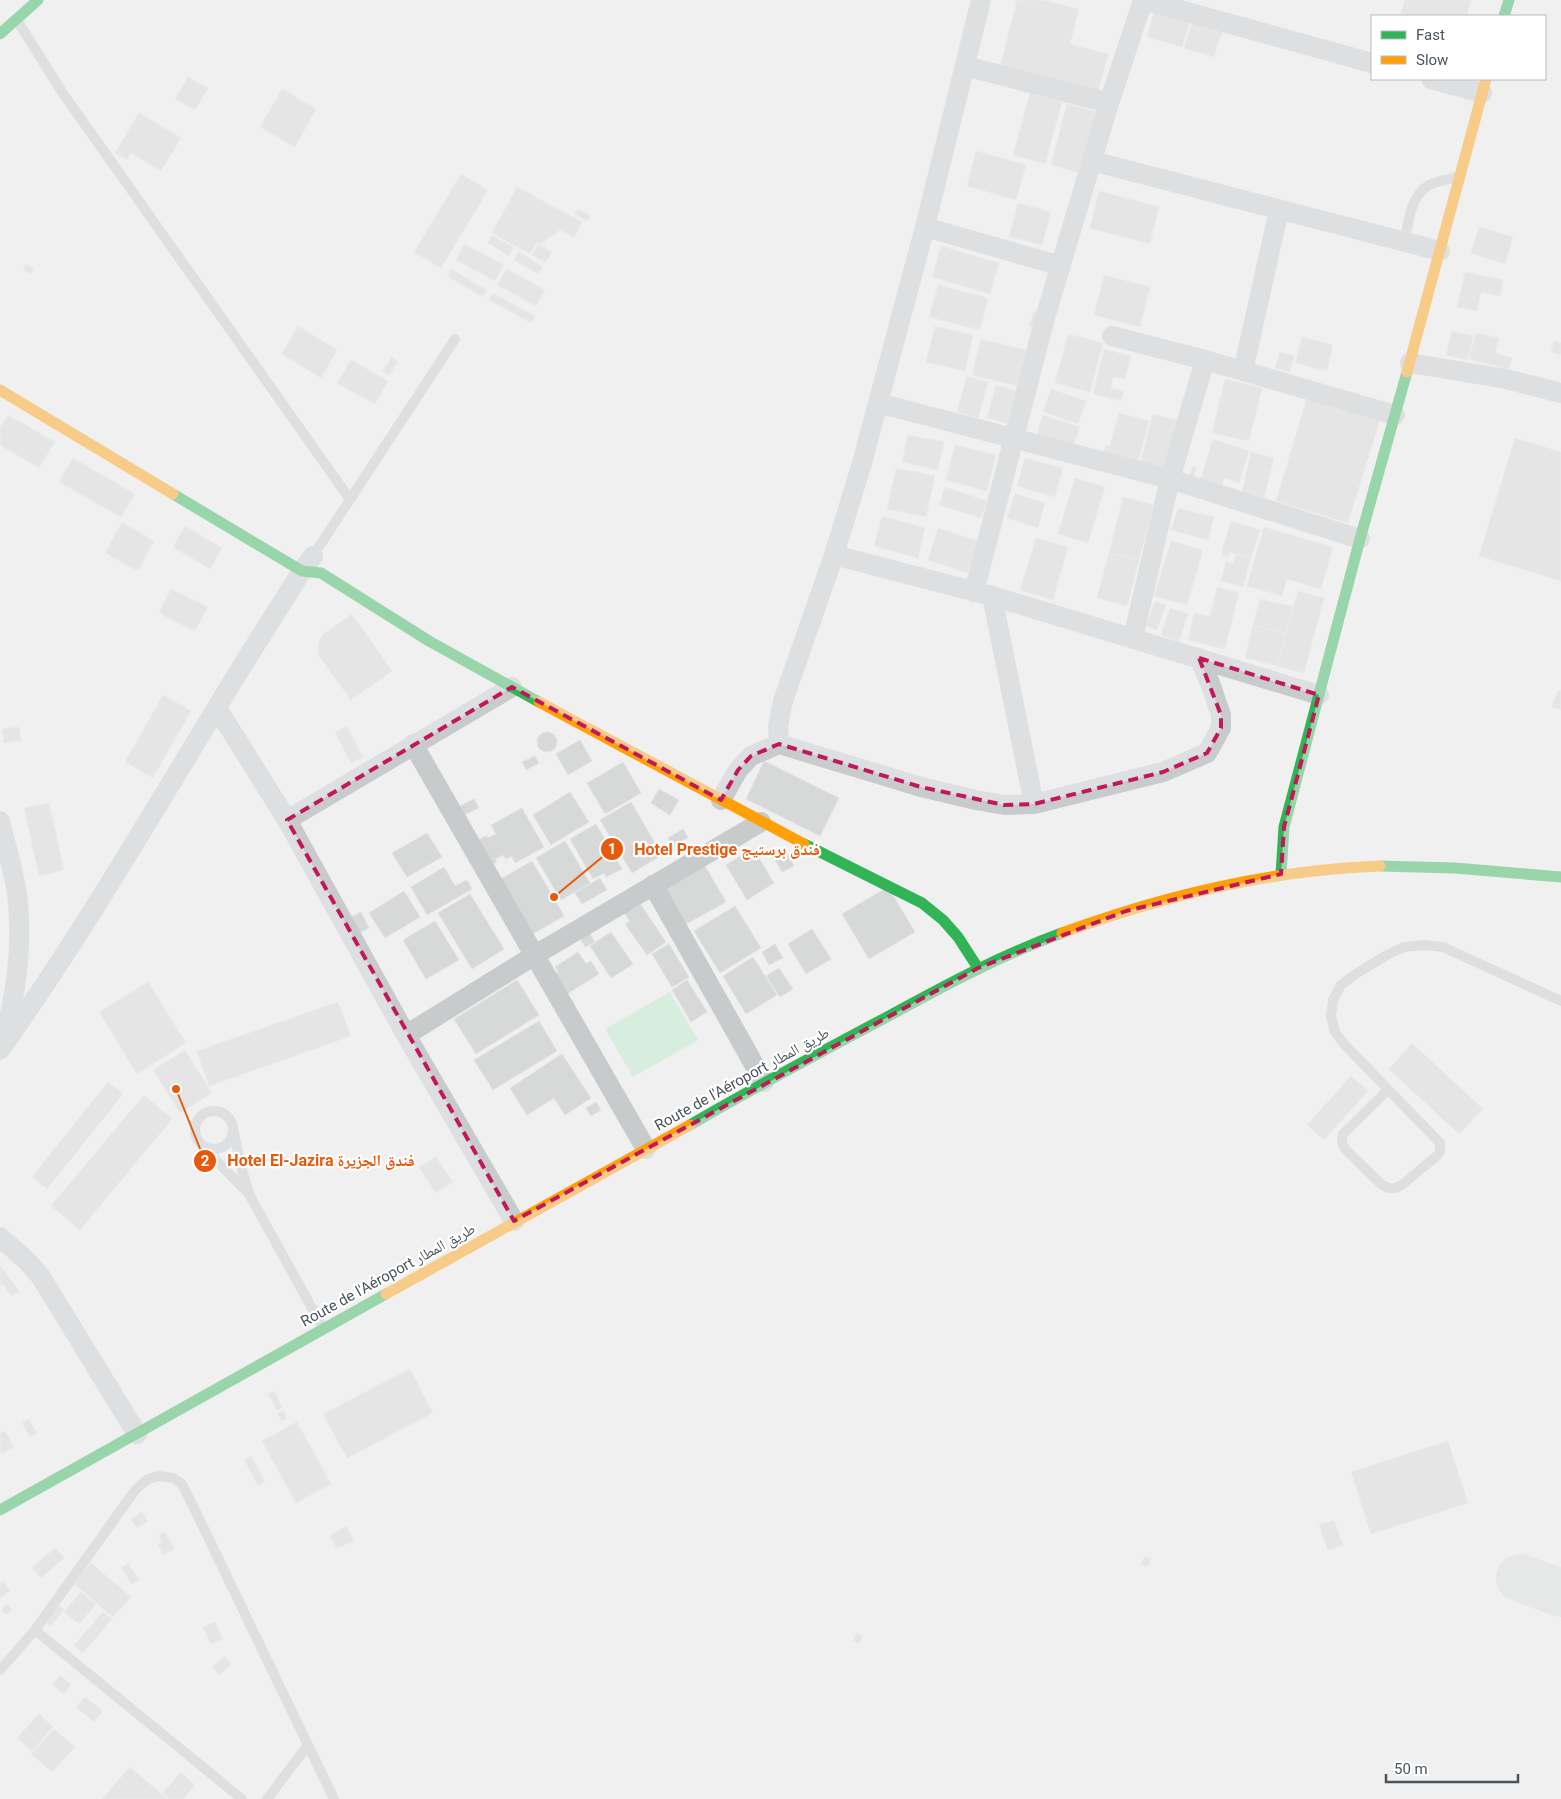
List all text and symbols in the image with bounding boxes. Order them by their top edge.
legend [1371,15,1546,80]
text: Fast [1416,26,1445,44]
text: Slow [1416,51,1448,69]
callout: Hotel Prestige فندق برستيج [599,834,830,865]
text: 1 [608,840,616,858]
text: Hotel Prestige فندق برستيج [634,840,820,860]
street label: Route de l'Aéroport طريق المطار [652,1023,833,1135]
callout: Hotel El-Jazira فندق الجزيرة [193,1145,425,1176]
text: Hotel El-Jazira فندق الجزيرة [227,1151,415,1170]
text: 2 [201,1152,210,1170]
street label: Route de l'Aéroport طريق المطار [298,1219,479,1331]
scale bar [1386,1752,1518,1784]
text: 50 m [1394,1760,1428,1778]

